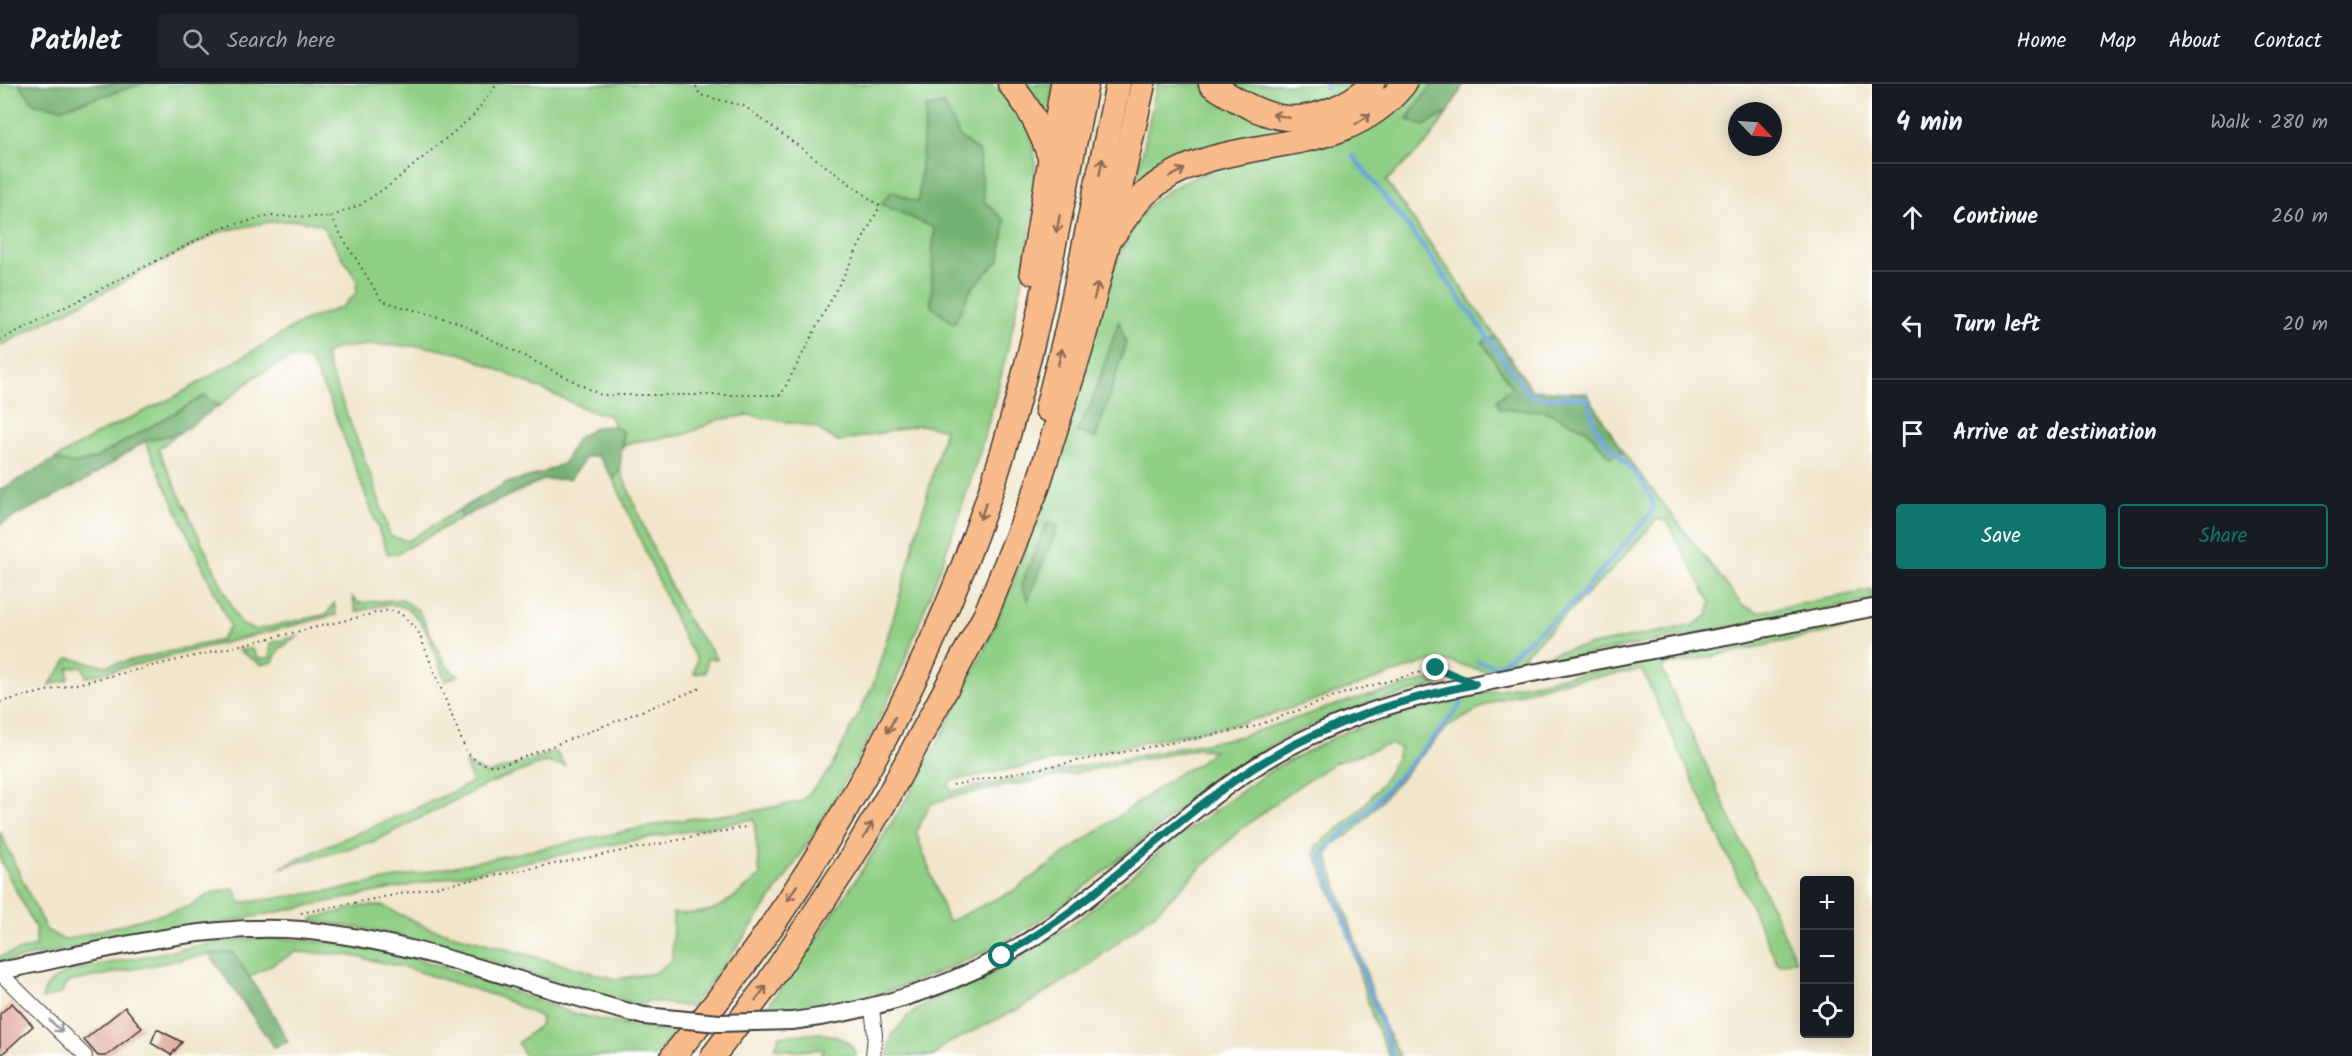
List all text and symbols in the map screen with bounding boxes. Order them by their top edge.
search box [158,14,578,68]
text: Pathlet [30,19,122,64]
text: Search here [227,24,335,59]
icon: search [179,25,212,58]
text: Home [2017,25,2066,58]
text: Map [2099,25,2136,58]
text: About [2169,25,2220,58]
text: Contact [2253,25,2322,58]
north arrow [1728,102,1782,156]
text: 4 min [1896,102,1963,144]
text: Walk · 280 m [2210,107,2328,139]
one-way arrow [1272,110,1291,121]
one-way arrow [1354,113,1371,125]
one-way arrow [1096,157,1107,177]
one-way arrow [1168,167,1186,178]
text: Continue [1953,200,2038,235]
icon: ahead [1896,201,1929,234]
text: 260 m [2271,201,2328,233]
one-way arrow [1052,213,1063,233]
one-way arrow [1090,282,1102,301]
text: Turn left [1953,308,2040,343]
icon: left [1896,309,1929,342]
text: 20 m [2282,309,2328,341]
one-way arrow [1054,348,1066,367]
text: Arrive at destination [1953,416,2156,451]
icon: arrive [1896,417,1929,450]
one-way arrow [977,501,988,520]
button: Save [1896,504,2106,569]
button: Share [2118,504,2328,569]
route end [1422,654,1448,680]
one-way arrow [885,716,896,734]
one-way arrow [862,822,874,839]
map controls [1800,876,1854,1038]
button: + [1800,876,1854,930]
one-way arrow [785,884,797,901]
button: − [1800,930,1854,984]
route start [988,942,1014,968]
button: locate [1800,984,1854,1038]
one-way arrow [755,985,767,1001]
one-way arrow [49,1019,64,1033]

